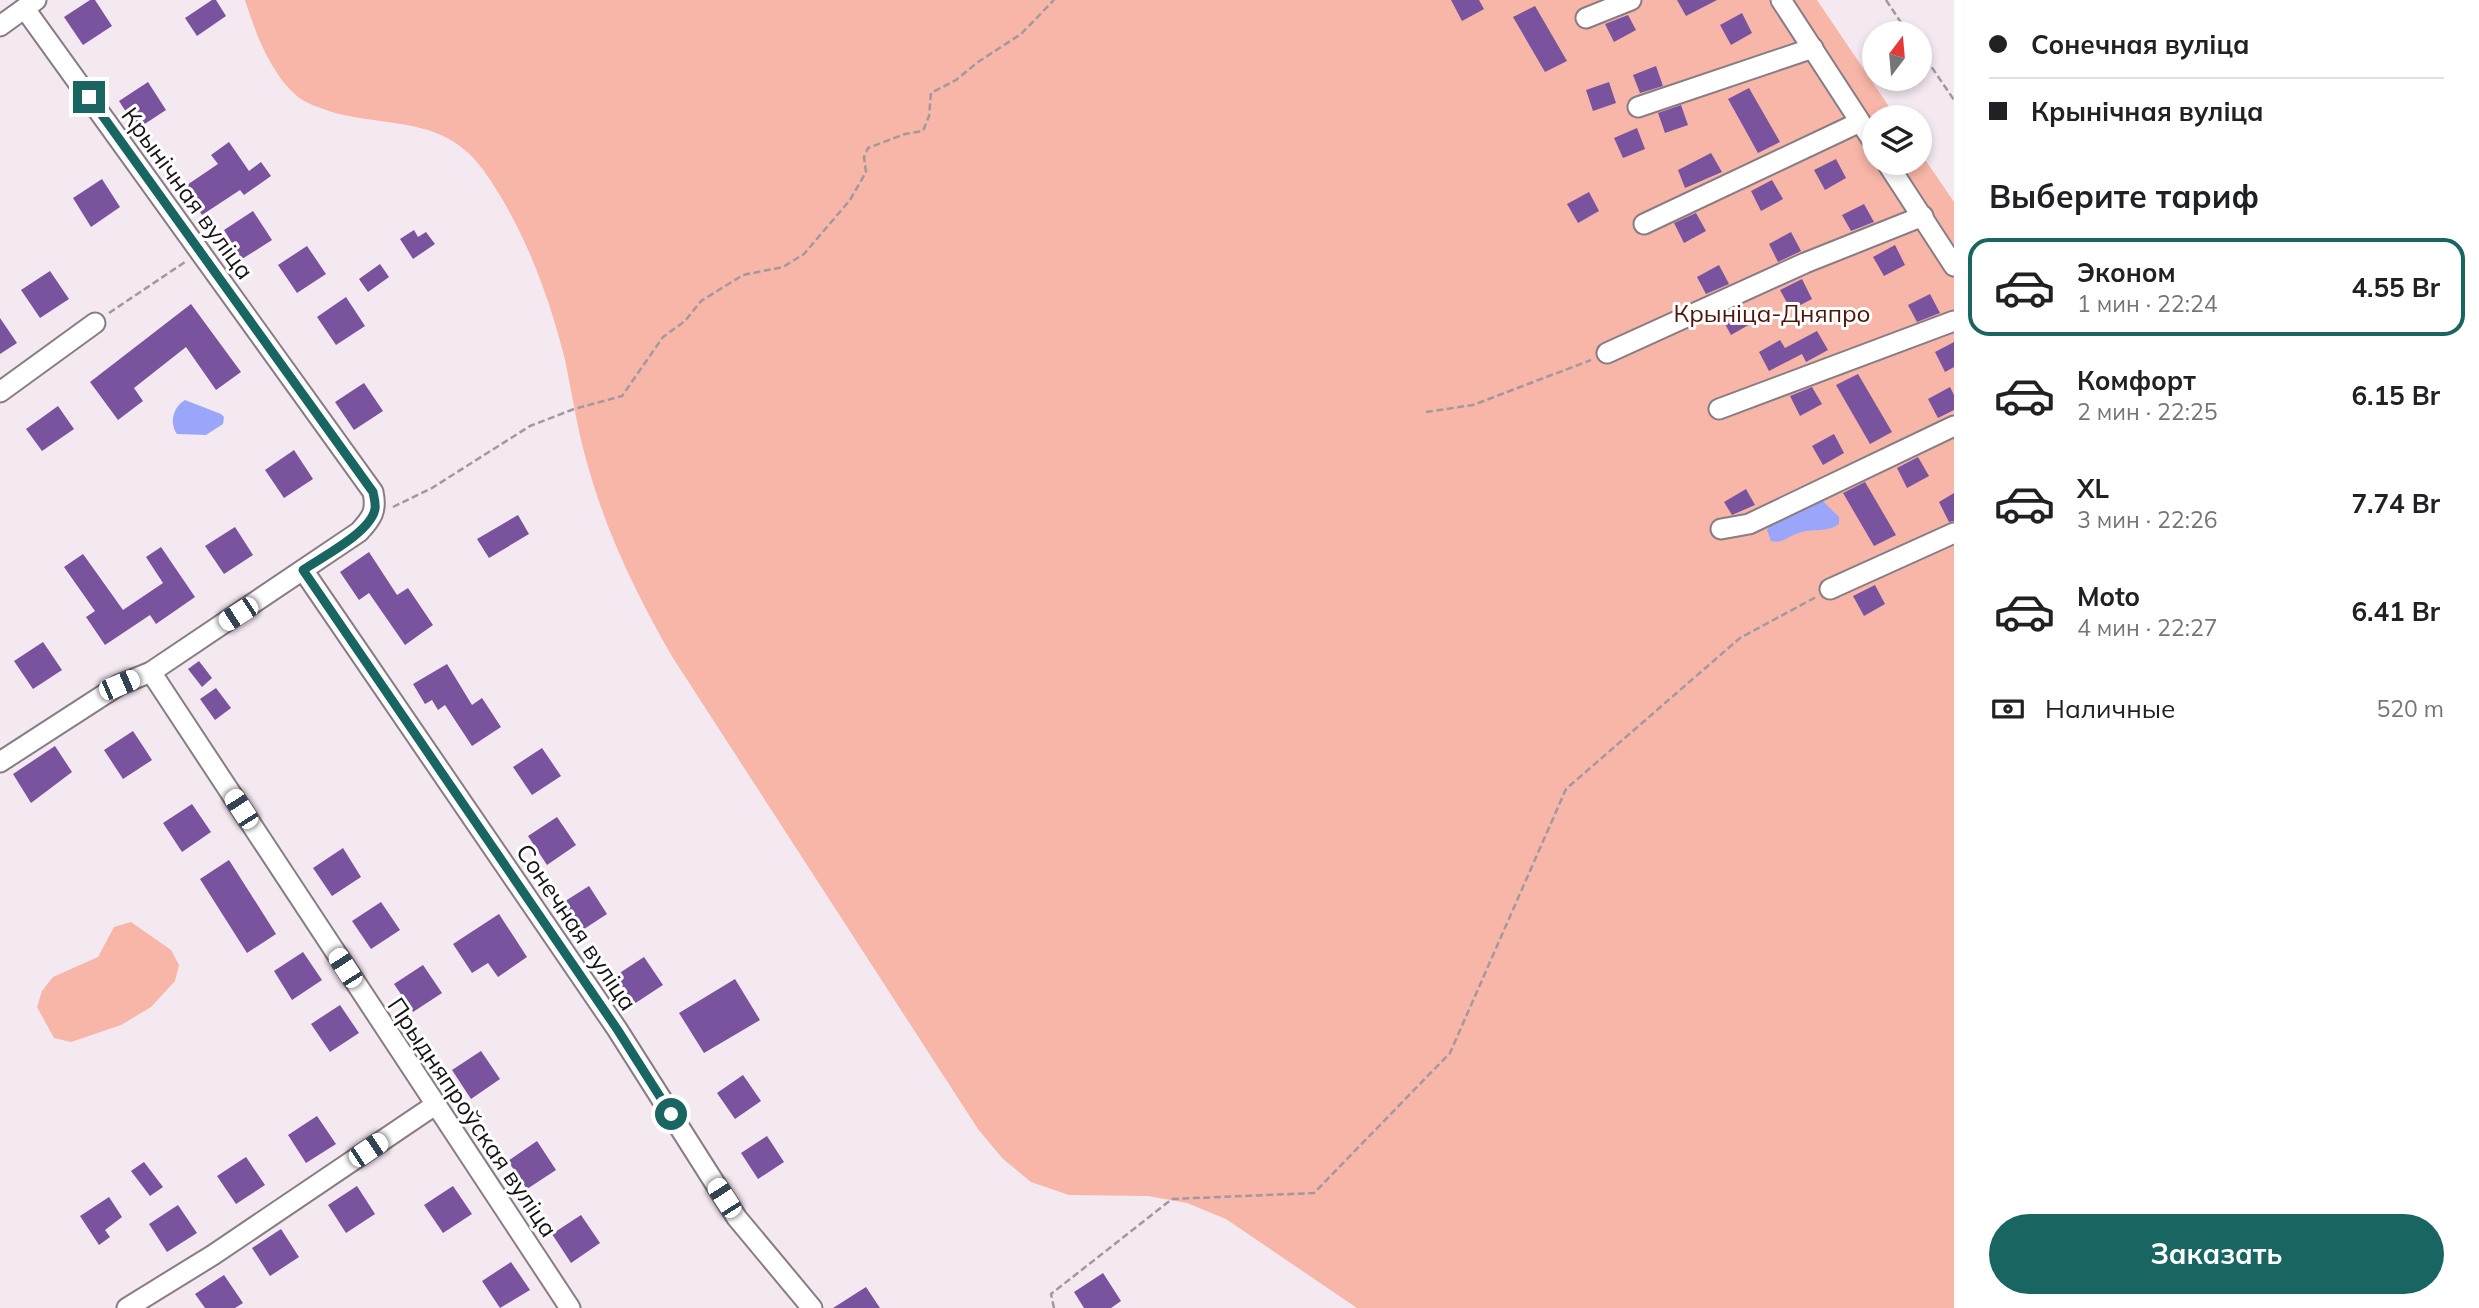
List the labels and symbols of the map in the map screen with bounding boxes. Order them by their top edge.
north arrow [1862,21,1932,91]
route end [73,81,105,113]
street label: Крынічная вуліца [115,101,261,285]
park label: Крыніца-Дняпро [1673,298,1871,328]
car [215,594,262,634]
car [96,667,143,703]
car [221,786,262,832]
street label: Сонечная вуліца [510,838,644,1016]
car [325,945,366,991]
street label: Прыдняпроўская вуліца [382,991,564,1243]
route start [655,1098,687,1130]
car [345,1130,392,1170]
car [704,1175,745,1221]

